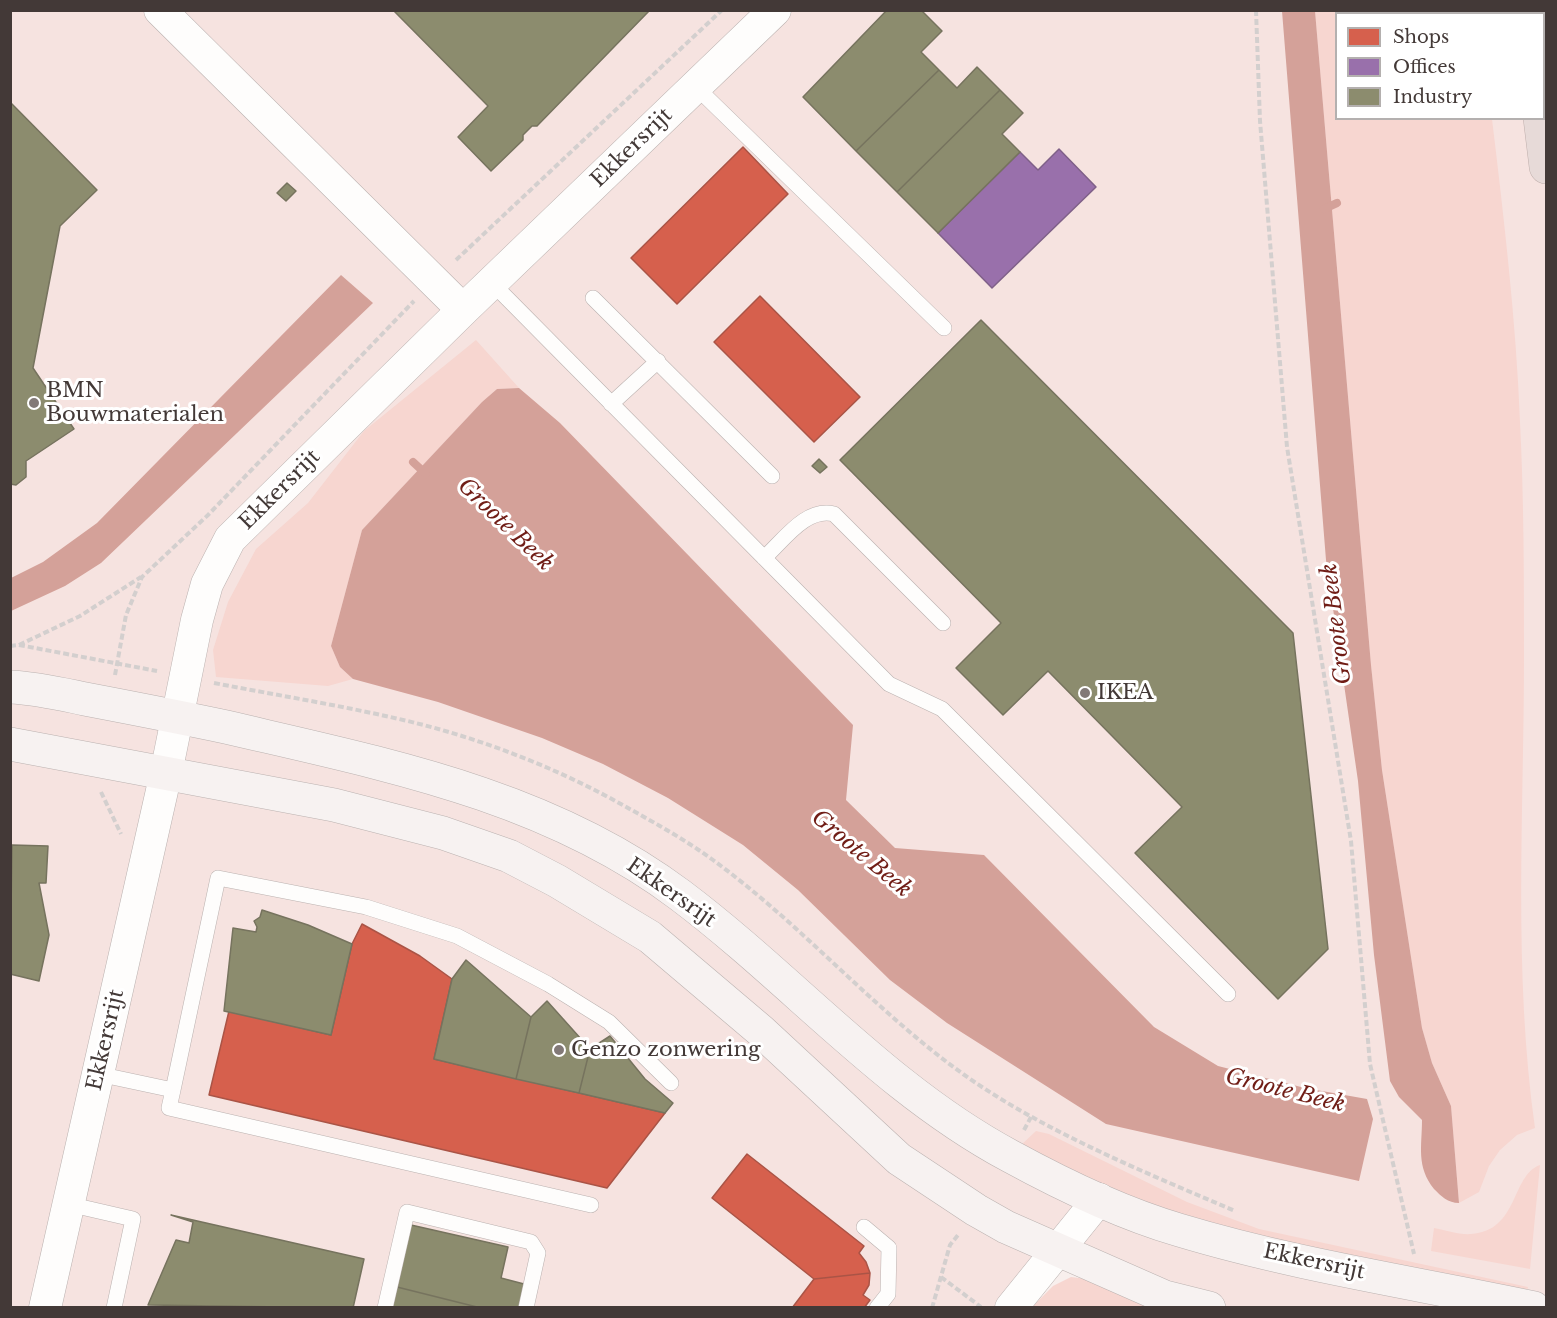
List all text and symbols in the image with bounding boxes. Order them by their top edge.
legend [1335,12,1545,120]
text: Shops [1393,26,1449,48]
text: Offices [1393,56,1456,78]
text: Industry [1393,86,1472,108]
street label: Ekkersrijt [586,103,678,193]
place label: BMN Bouwmaterialen [46,378,224,428]
marker: BMN Bouwmaterialen [27,396,41,410]
street label: Ekkersrijt [235,445,325,535]
water label: Groote Beek [452,473,558,577]
water label: Groote Beek [1316,562,1358,686]
place label: IKEA [1097,680,1154,706]
marker: IKEA [1078,686,1092,700]
water label: Groote Beek [806,805,916,903]
street label: Ekkersrijt [621,853,721,933]
street label: Ekkersrijt [82,987,130,1093]
place label: Genzo zonwering [571,1037,761,1063]
marker: Genzo zonwering [552,1043,566,1057]
water label: Groote Beek [1223,1063,1347,1119]
street label: Ekkersrijt [1261,1239,1367,1285]

